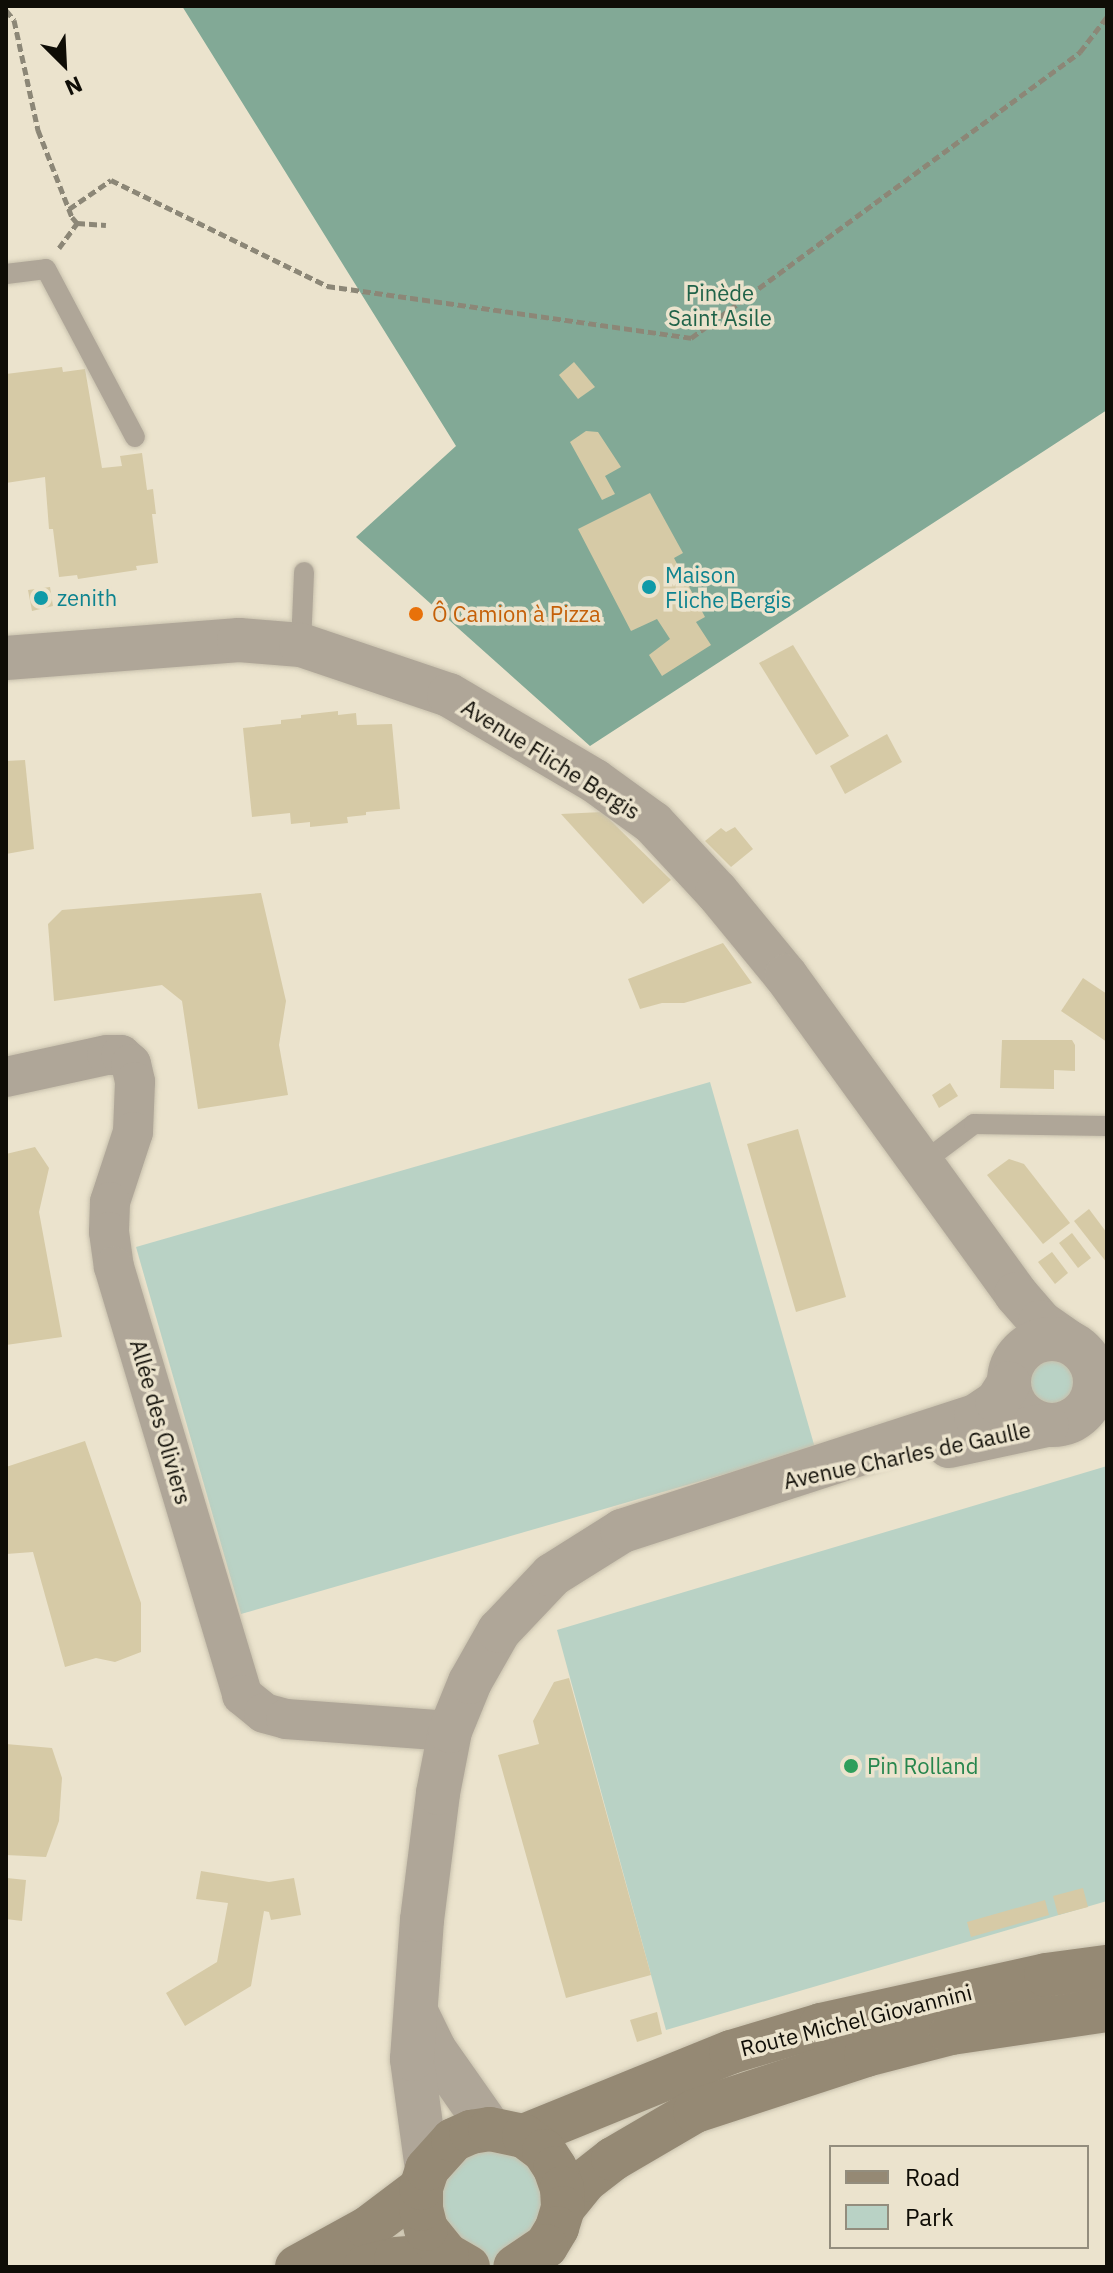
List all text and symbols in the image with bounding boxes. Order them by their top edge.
north arrow [24,24,104,104]
text: N [61,70,87,103]
park label: Pinède Saint Asile [668,279,772,330]
place label: Maison Fliche Bergis [665,561,791,612]
marker: Maison Fliche Bergis [640,578,658,596]
place label: zenith [57,585,117,611]
marker: zenith [32,589,50,607]
place label: Ô Camion à Pizza [432,601,601,627]
marker: Ô Camion à Pizza [407,605,425,623]
street label: Avenue Fliche Bergis [457,693,645,825]
street label: Allée des Oliviers [125,1337,197,1507]
street label: Avenue Charles de Gaulle [781,1416,1033,1494]
place label: Pin Rolland [867,1753,978,1779]
marker: Pin Rolland [842,1757,860,1775]
street label: Route Michel Giovannini [738,1978,974,2062]
legend [829,2145,1089,2249]
text: Road [905,2161,960,2193]
text: Park [905,2201,954,2233]

